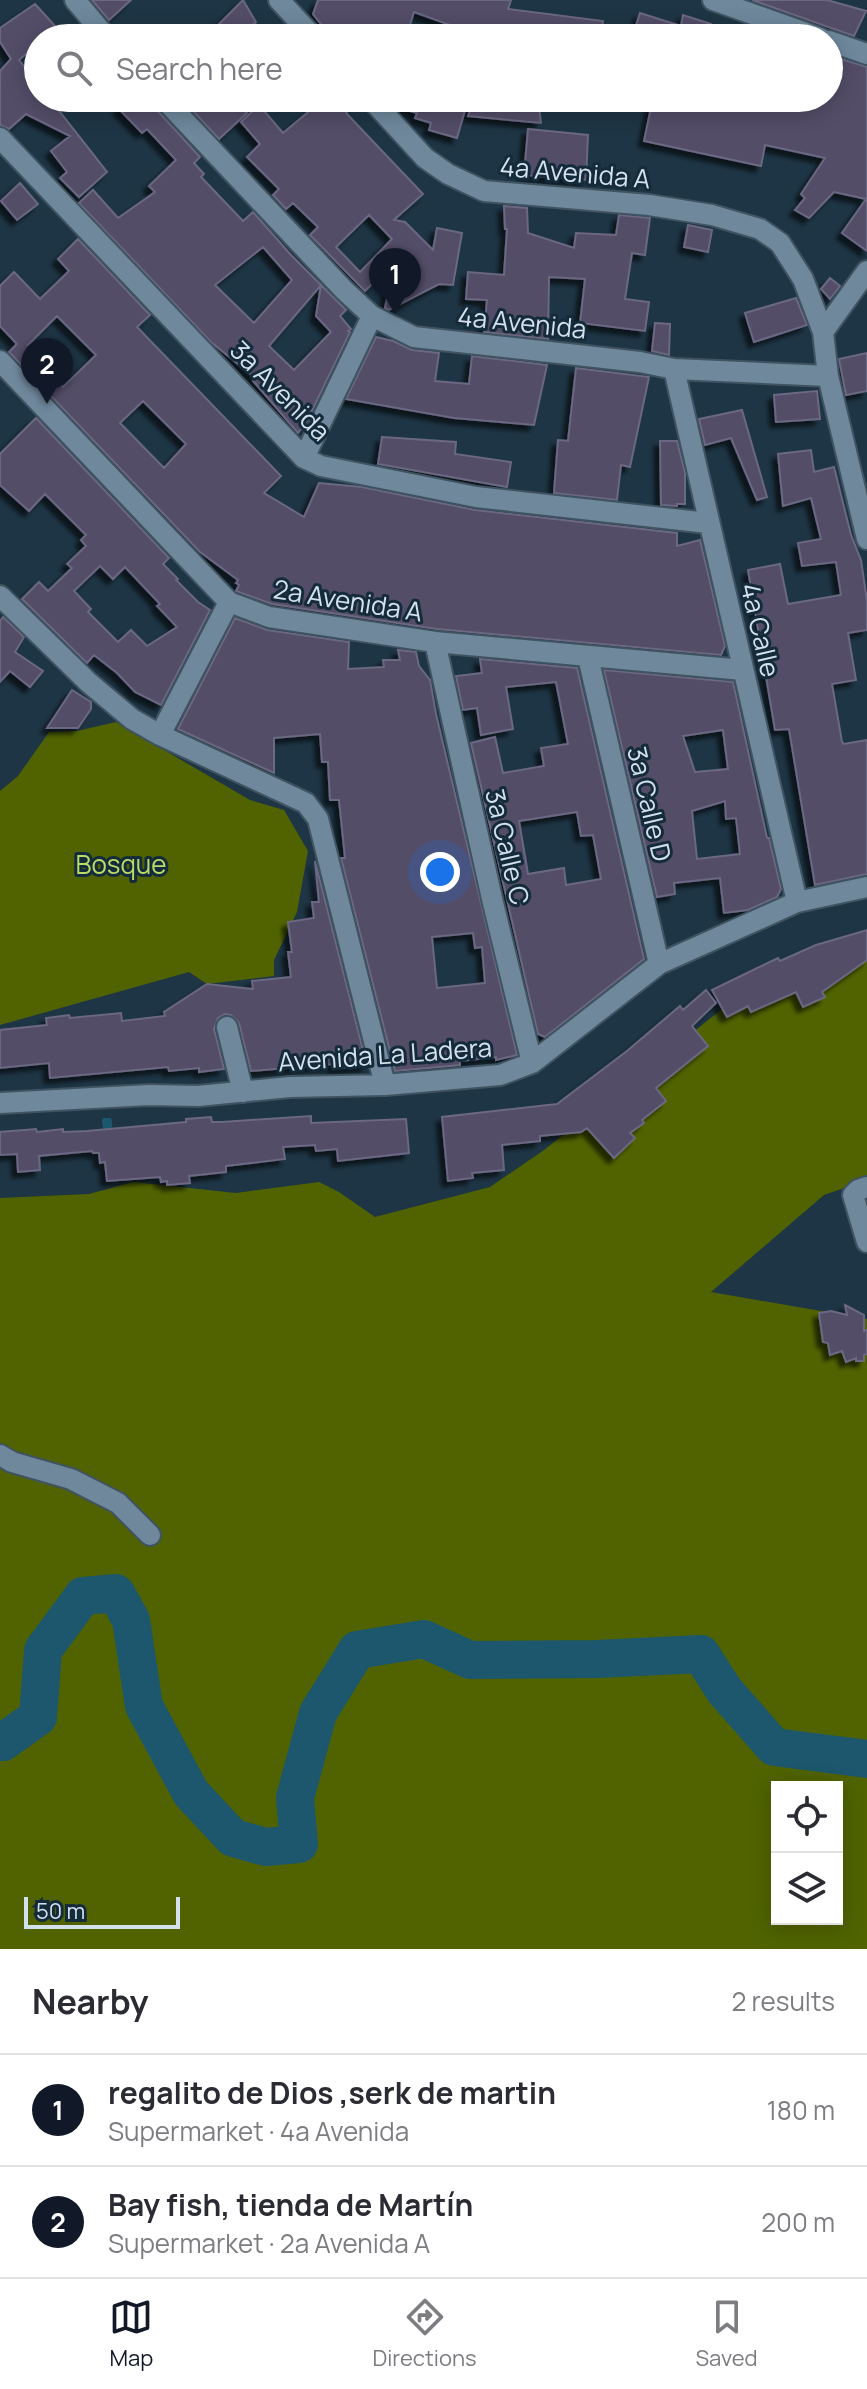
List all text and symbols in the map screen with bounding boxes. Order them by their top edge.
search box [24,24,843,112]
icon: search [52,46,96,90]
text: Search here [116,48,283,89]
street label: 4a Avenida A [498,147,652,197]
pin: 1 [369,248,421,314]
street label: 4a Avenida [456,297,588,347]
street label: 3a Avenida [223,332,339,448]
pin: 2 [21,338,73,404]
street label: 2a Avenida A [271,570,425,630]
street label: 4a Calle [733,579,789,680]
street label: 3a Calle D [619,743,681,865]
street label: 3a Calle C [477,785,539,908]
park label: Bosque [76,846,166,882]
your location [420,852,460,892]
street label: Avenida La Ladera [277,1029,493,1079]
map controls [771,1781,843,1925]
button: locate [771,1781,843,1853]
button: layers [771,1853,843,1925]
scale bar [24,1893,180,1929]
text: 50 m [36,1896,85,1926]
text: Nearby [32,1978,148,2024]
text: 2 results [731,1983,835,2019]
text: regalito de Dios ,serk de martin [108,2072,556,2113]
text: 1 [52,2092,64,2128]
text: 180 m [767,2092,835,2128]
text: Supermarket · 4a Avenida [108,2113,409,2149]
text: Bay fish, tienda de Martín [108,2184,473,2225]
text: 2 [50,2204,66,2240]
text: 200 m [761,2204,835,2240]
text: Supermarket · 2a Avenida A [108,2225,430,2261]
tab: Map [109,2295,153,2373]
tab: Directions [372,2295,477,2373]
tab: Saved [696,2295,758,2373]

